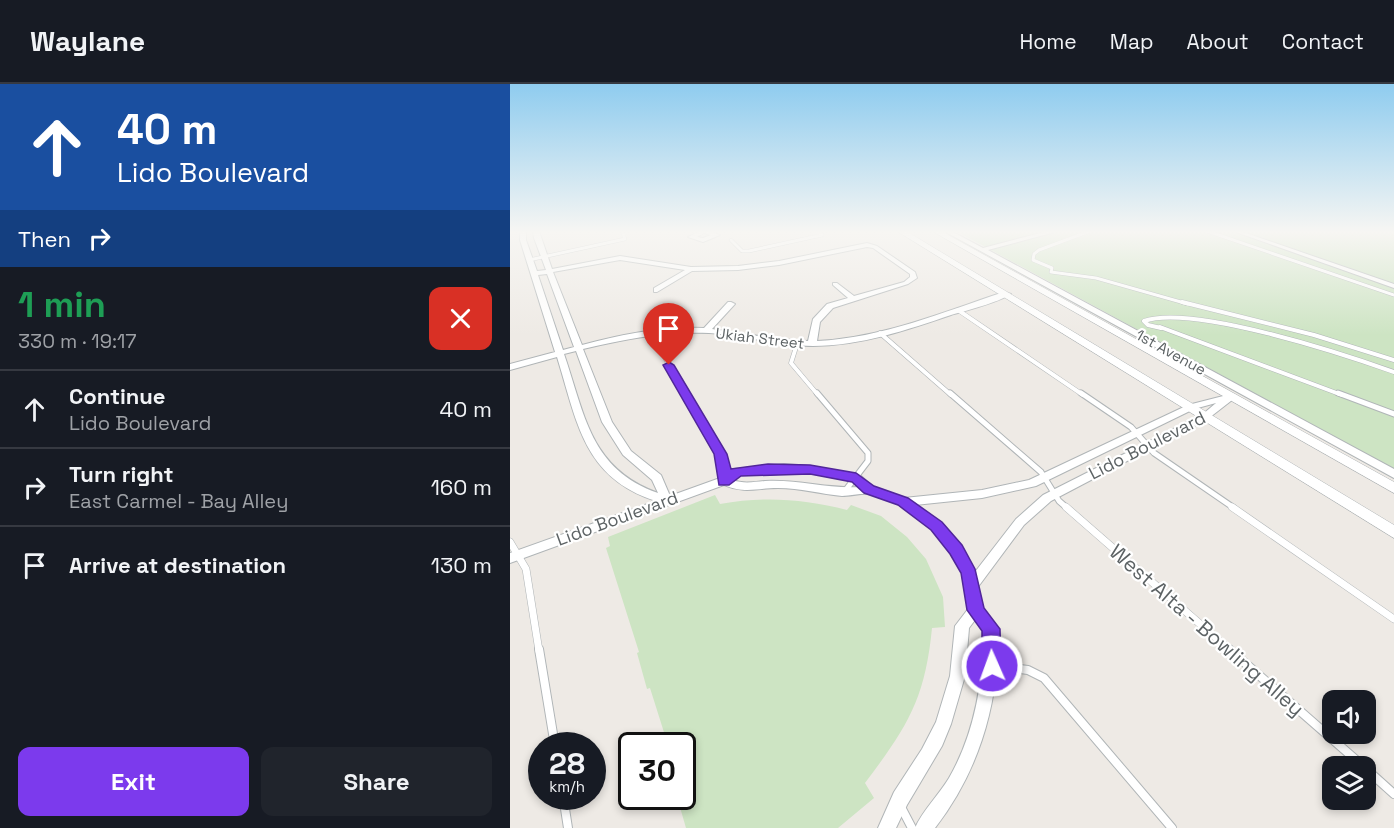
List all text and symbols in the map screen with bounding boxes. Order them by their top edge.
text: Waylane [30,23,145,59]
text: Home [1019,28,1077,55]
text: Map [1110,28,1154,55]
text: About [1187,28,1249,55]
text: Contact [1282,28,1364,55]
text: 40 m [117,103,217,156]
icon: ahead [18,108,96,186]
text: Lido Boulevard [117,155,309,190]
icon: right [83,222,116,255]
text: Then [18,225,71,253]
text: 1 min [18,282,106,328]
button: close [429,287,492,350]
pin [643,303,694,365]
icon: arrive [652,312,685,345]
street label: Ukiah Street [715,323,806,353]
street label: 1st Avenue [1132,325,1210,379]
text: 330 m · 19:17 [18,328,137,354]
text: Continue [69,382,165,410]
icon: ahead [18,393,51,426]
text: 40 m [440,395,492,423]
street label: Lido Boulevard [1085,406,1209,484]
text: Lido Boulevard [69,410,211,436]
text: Turn right [69,460,174,488]
icon: right [18,471,51,504]
text: 160 m [431,473,492,501]
street label: Lido Boulevard [553,485,681,551]
text: East Carmel - Bay Alley [69,488,288,514]
street label: West Alta - Bowling Alley [1104,538,1310,722]
icon: arrive [18,549,51,582]
text: Arrive at destination [69,551,286,579]
text: 130 m [431,551,492,579]
position arrow [960,634,1024,698]
map controls [1322,690,1376,810]
button: sound [1322,690,1376,744]
speed limit sign: 30 [618,732,696,810]
text: 28 [549,744,585,783]
button: Exit [18,747,249,816]
button: Share [261,747,492,816]
button: layers [1322,756,1376,810]
text: km/h [549,777,585,796]

